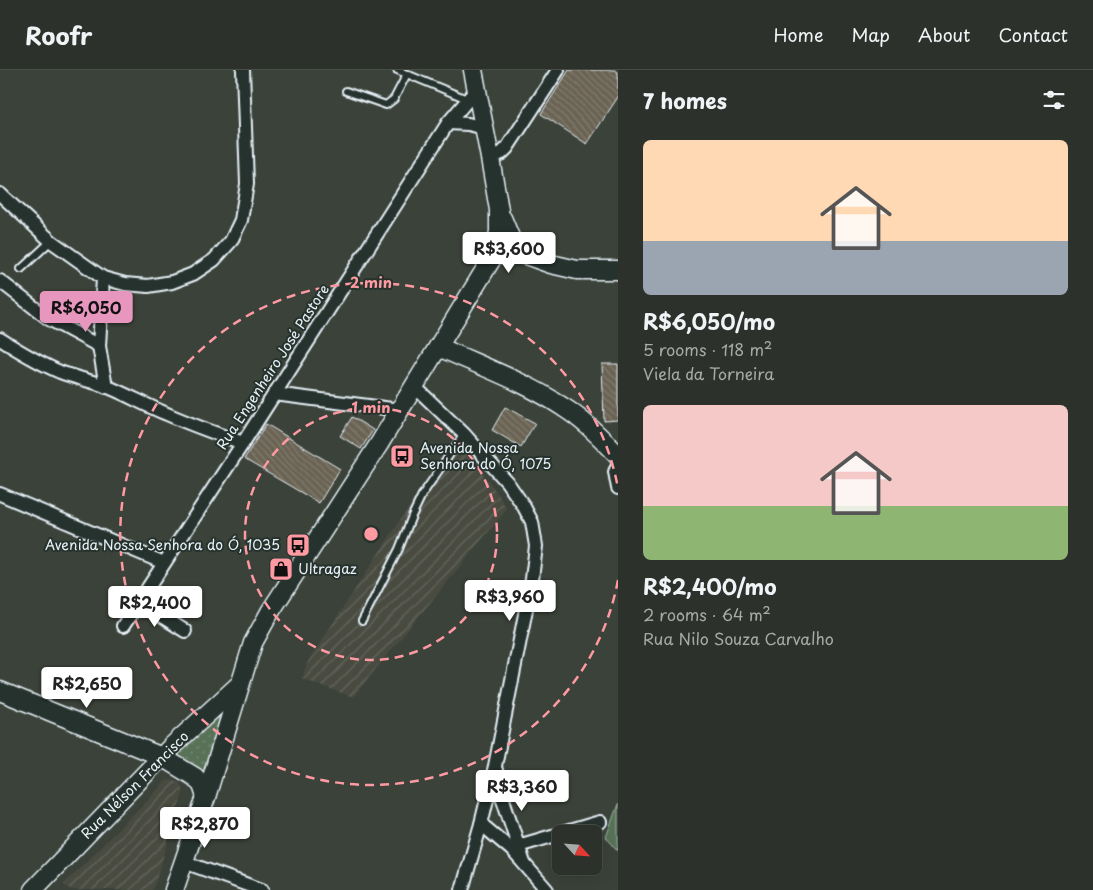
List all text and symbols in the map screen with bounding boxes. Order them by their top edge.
text: Roofr [25,17,92,53]
text: Home [773,21,823,48]
text: Map [851,21,890,48]
text: About [918,21,970,48]
text: Contact [998,21,1068,48]
text: 7 homes [643,84,727,116]
icon: filters [1040,86,1068,114]
icon: home [811,173,901,263]
pin: R$3,600 [463,232,555,274]
text: R$3,600 [474,236,544,260]
text: 2 min [350,270,392,293]
street label: Rua Engenheiro José Pastore [211,280,334,454]
pin: R$6,050 [40,290,132,333]
text: R$6,050 [51,295,121,319]
text: R$6,050/mo [643,305,775,337]
text: 5 rooms · 118 m² [643,337,772,361]
text: Viela da Torneira [643,361,774,385]
text: 1 min [352,395,390,418]
place label: Avenida Nossa Senhora do Ó, 1075 [420,437,551,474]
icon: home [811,438,901,528]
bus stop icon: Avenida Nossa Senhora do Ó, 1075 [389,443,415,469]
centre of rings [362,525,380,543]
bus stop icon: Avenida Nossa Senhora do Ó, 1035 [285,532,311,558]
place label: Avenida Nossa Senhora do Ó, 1035 [45,534,280,555]
shop icon: Ultragaz [268,556,294,582]
place label: Ultragaz [298,558,357,579]
text: R$2,400/mo [643,570,777,602]
pin: R$3,960 [464,580,556,622]
text: R$3,960 [476,584,544,608]
pin: R$2,400 [109,586,201,628]
text: R$2,400 [119,590,191,614]
text: 2 rooms · 64 m² [643,602,771,626]
text: Rua Nilo Souza Carvalho [643,626,834,650]
pin: R$2,650 [41,666,133,709]
text: R$2,650 [52,671,122,695]
street label: Rua Nélson Francisco [76,726,193,843]
pin: R$3,360 [476,770,568,812]
text: R$3,360 [487,774,557,798]
pin: R$2,870 [159,806,251,849]
text: R$2,870 [171,811,239,835]
north arrow [552,825,602,875]
map controls [552,825,602,875]

